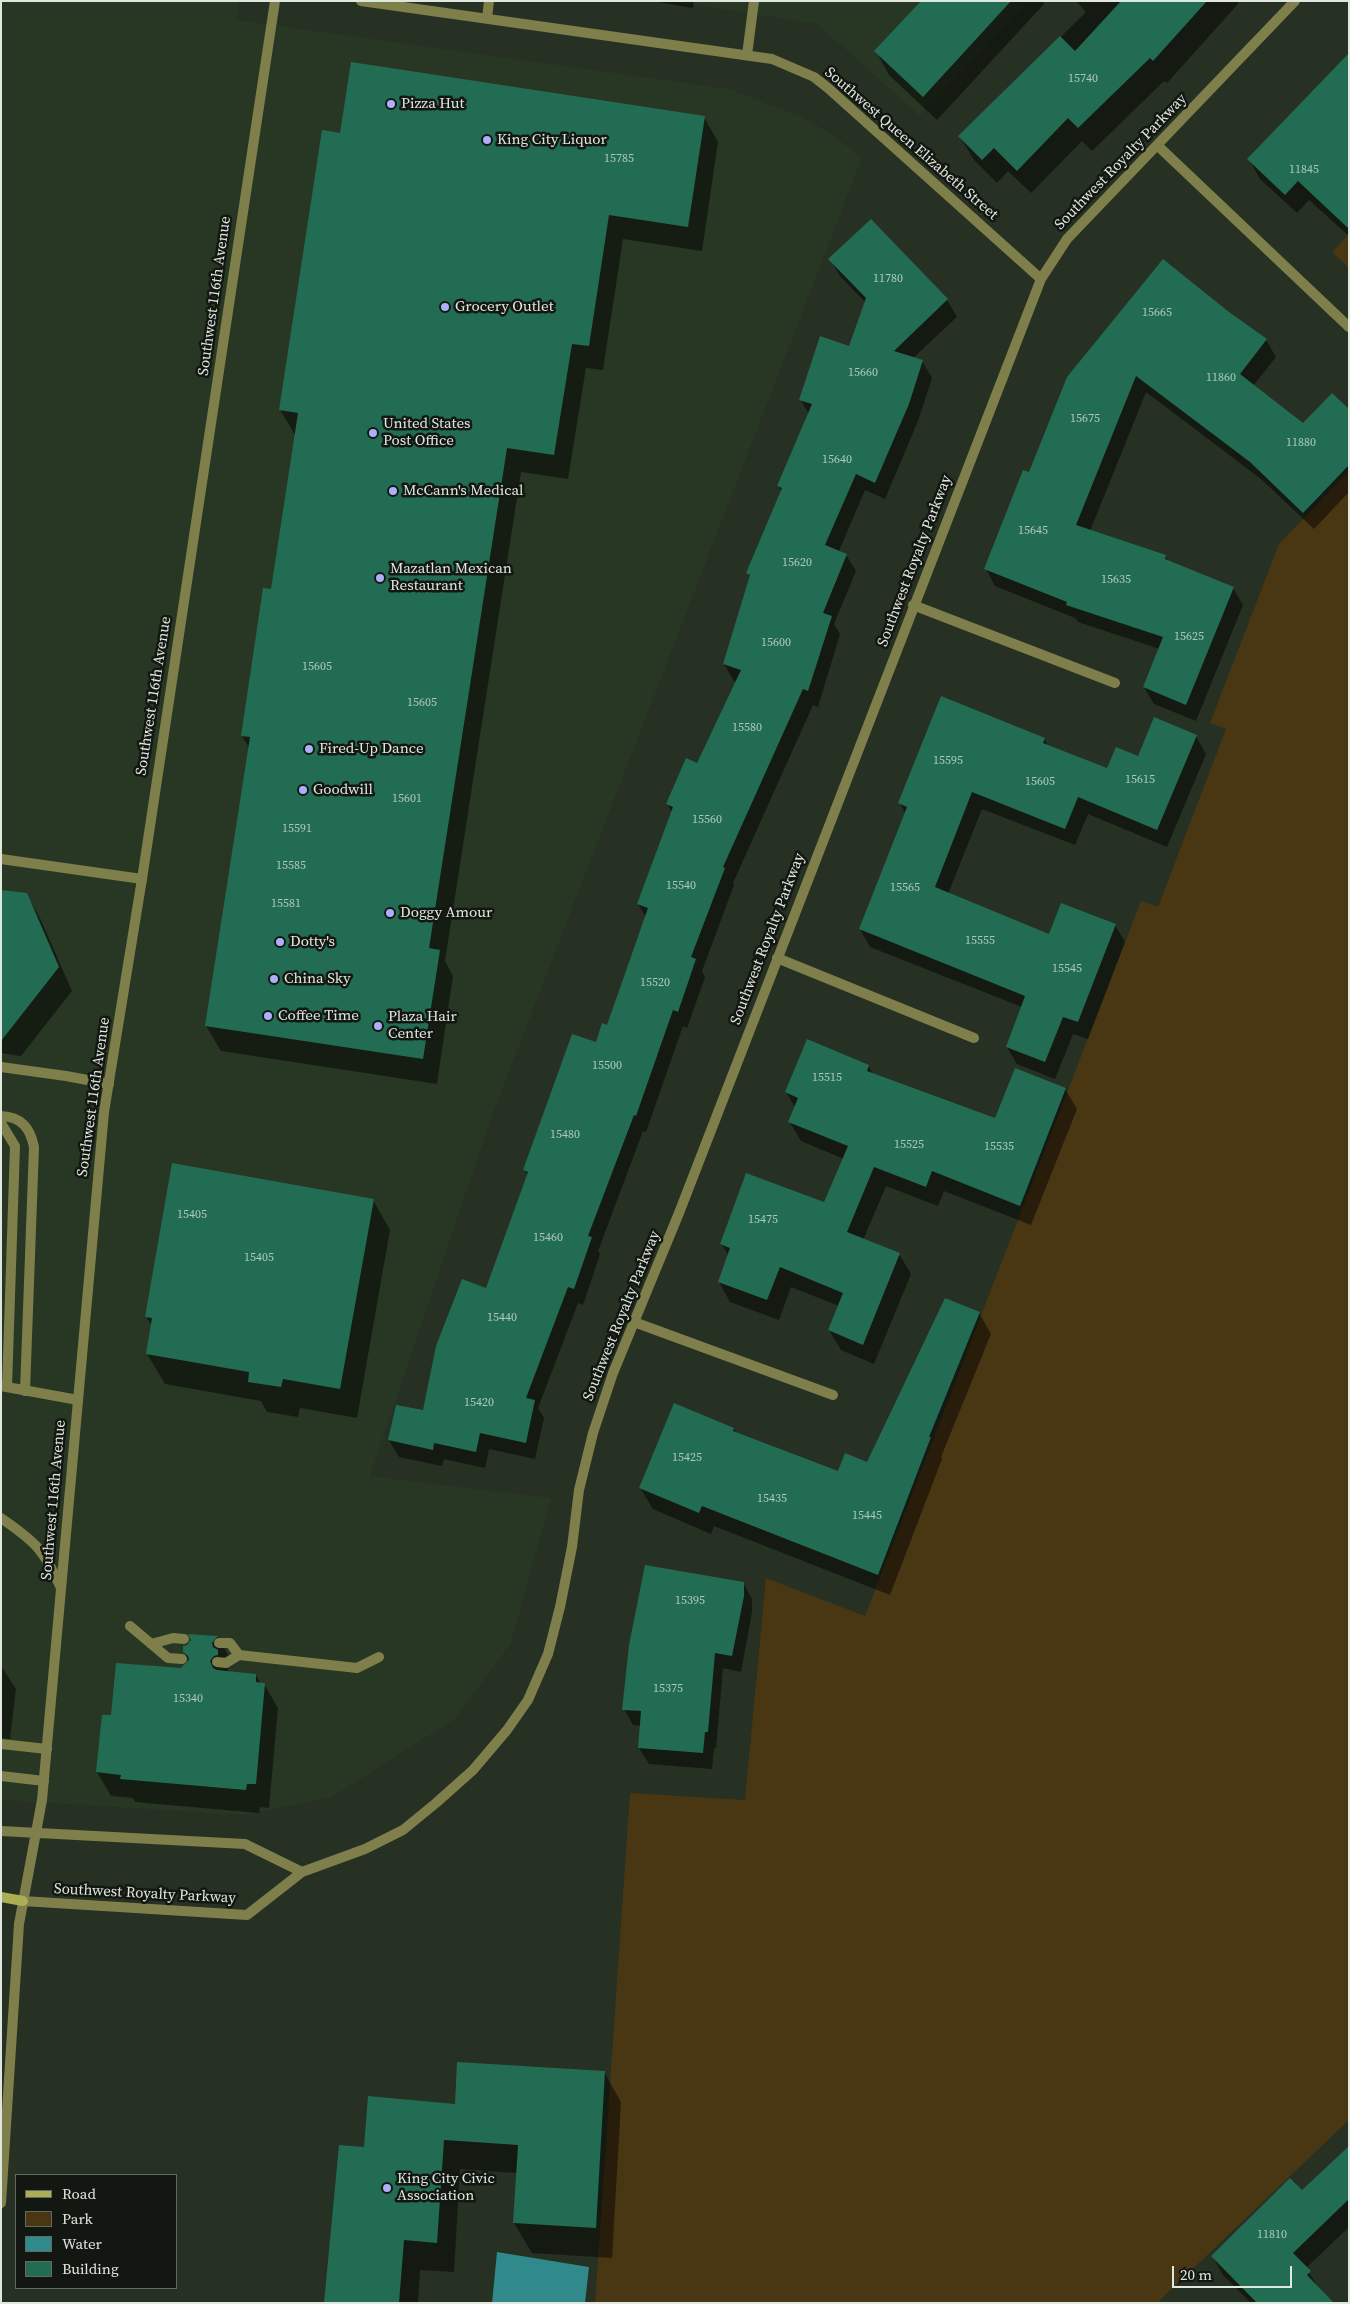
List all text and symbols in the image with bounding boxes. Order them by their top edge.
street label: Southwest Queen Elizabeth Street [821,64,1001,224]
house number: 15740 [1068,72,1098,86]
street label: Southwest Royalty Parkway [1051,90,1191,234]
place label: Pizza Hut [401,95,464,113]
marker: Pizza Hut [385,98,397,110]
place label: King City Liquor [497,131,607,149]
marker: King City Liquor [481,134,493,146]
house number: 15785 [604,152,634,166]
house number: 11845 [1289,163,1319,177]
street label: Southwest 116th Avenue [195,215,235,377]
house number: 11780 [873,272,903,286]
place label: Grocery Outlet [455,298,554,316]
marker: Grocery Outlet [439,301,451,313]
house number: 15665 [1142,306,1172,320]
house number: 15660 [848,366,878,380]
house number: 11860 [1206,371,1236,385]
house number: 15675 [1070,412,1100,426]
place label: United States Post Office [383,415,471,450]
marker: United States Post Office [367,427,379,439]
house number: 11880 [1286,436,1316,450]
house number: 15640 [822,453,852,467]
street label: Southwest Royalty Parkway [874,473,956,649]
place label: McCann's Medical [403,482,524,500]
marker: McCann's Medical [387,485,399,497]
house number: 15645 [1018,524,1048,538]
house number: 15620 [782,556,812,570]
place label: Mazatlan Mexican Restaurant [390,560,512,595]
marker: Mazatlan Mexican Restaurant [374,572,386,584]
house number: 15635 [1101,573,1131,587]
street label: Southwest 116th Avenue [133,615,175,777]
house number: 15625 [1174,630,1204,644]
house number: 15600 [761,636,791,650]
house number: 15605 [302,660,332,674]
house number: 15605 [407,696,437,710]
house number: 15580 [732,721,762,735]
place label: Fired-Up Dance [319,740,424,758]
marker: Fired-Up Dance [303,743,315,755]
house number: 15595 [933,754,963,768]
house number: 15615 [1125,773,1155,787]
house number: 15605 [1025,775,1055,789]
place label: Goodwill [313,781,373,799]
marker: Goodwill [297,784,309,796]
house number: 15601 [392,792,422,806]
house number: 15560 [692,813,722,827]
house number: 15591 [282,822,312,836]
street label: Southwest Royalty Parkway [727,851,809,1027]
house number: 15585 [276,859,306,873]
house number: 15540 [666,879,696,893]
house number: 15565 [890,881,920,895]
house number: 15581 [271,897,301,911]
place label: Doggy Amour [400,904,492,922]
marker: Doggy Amour [384,907,396,919]
place label: Dotty's [290,933,335,951]
house number: 15555 [965,934,995,948]
marker: Dotty's [274,936,286,948]
house number: 15545 [1052,962,1082,976]
place label: China Sky [284,970,351,988]
marker: China Sky [268,973,280,985]
house number: 15520 [640,976,670,990]
place label: Coffee Time [278,1007,359,1025]
place label: Plaza Hair Center [388,1008,457,1043]
marker: Coffee Time [262,1010,274,1022]
street label: Southwest 116th Avenue [74,1016,114,1178]
marker: Plaza Hair Center [372,1020,384,1032]
house number: 15500 [592,1059,622,1073]
house number: 15515 [812,1071,842,1085]
house number: 15480 [550,1128,580,1142]
house number: 15525 [894,1138,924,1152]
house number: 15535 [984,1140,1014,1154]
house number: 15405 [177,1208,207,1222]
house number: 15475 [748,1213,778,1227]
street label: Southwest Royalty Parkway [580,1228,664,1404]
house number: 15460 [533,1231,563,1245]
house number: 15405 [244,1251,274,1265]
house number: 15440 [487,1311,517,1325]
house number: 15420 [464,1396,494,1410]
street label: Southwest 116th Avenue [38,1419,70,1581]
house number: 15425 [672,1451,702,1465]
house number: 15435 [757,1492,787,1506]
house number: 15445 [852,1509,882,1523]
house number: 15395 [675,1594,705,1608]
house number: 15375 [653,1682,683,1696]
house number: 15340 [173,1692,203,1706]
street label: Southwest Royalty Parkway [54,1880,236,1908]
place label: King City Civic Association [397,2170,495,2205]
legend [15,2174,178,2289]
marker: King City Civic Association [381,2182,393,2194]
text: Road [62,2183,96,2204]
text: Park [62,2208,93,2229]
house number: 11810 [1257,2228,1287,2242]
text: Water [62,2233,102,2254]
scale bar [1175,2256,1295,2288]
text: Building [62,2258,119,2279]
text: 20 m [1180,2264,1212,2285]

